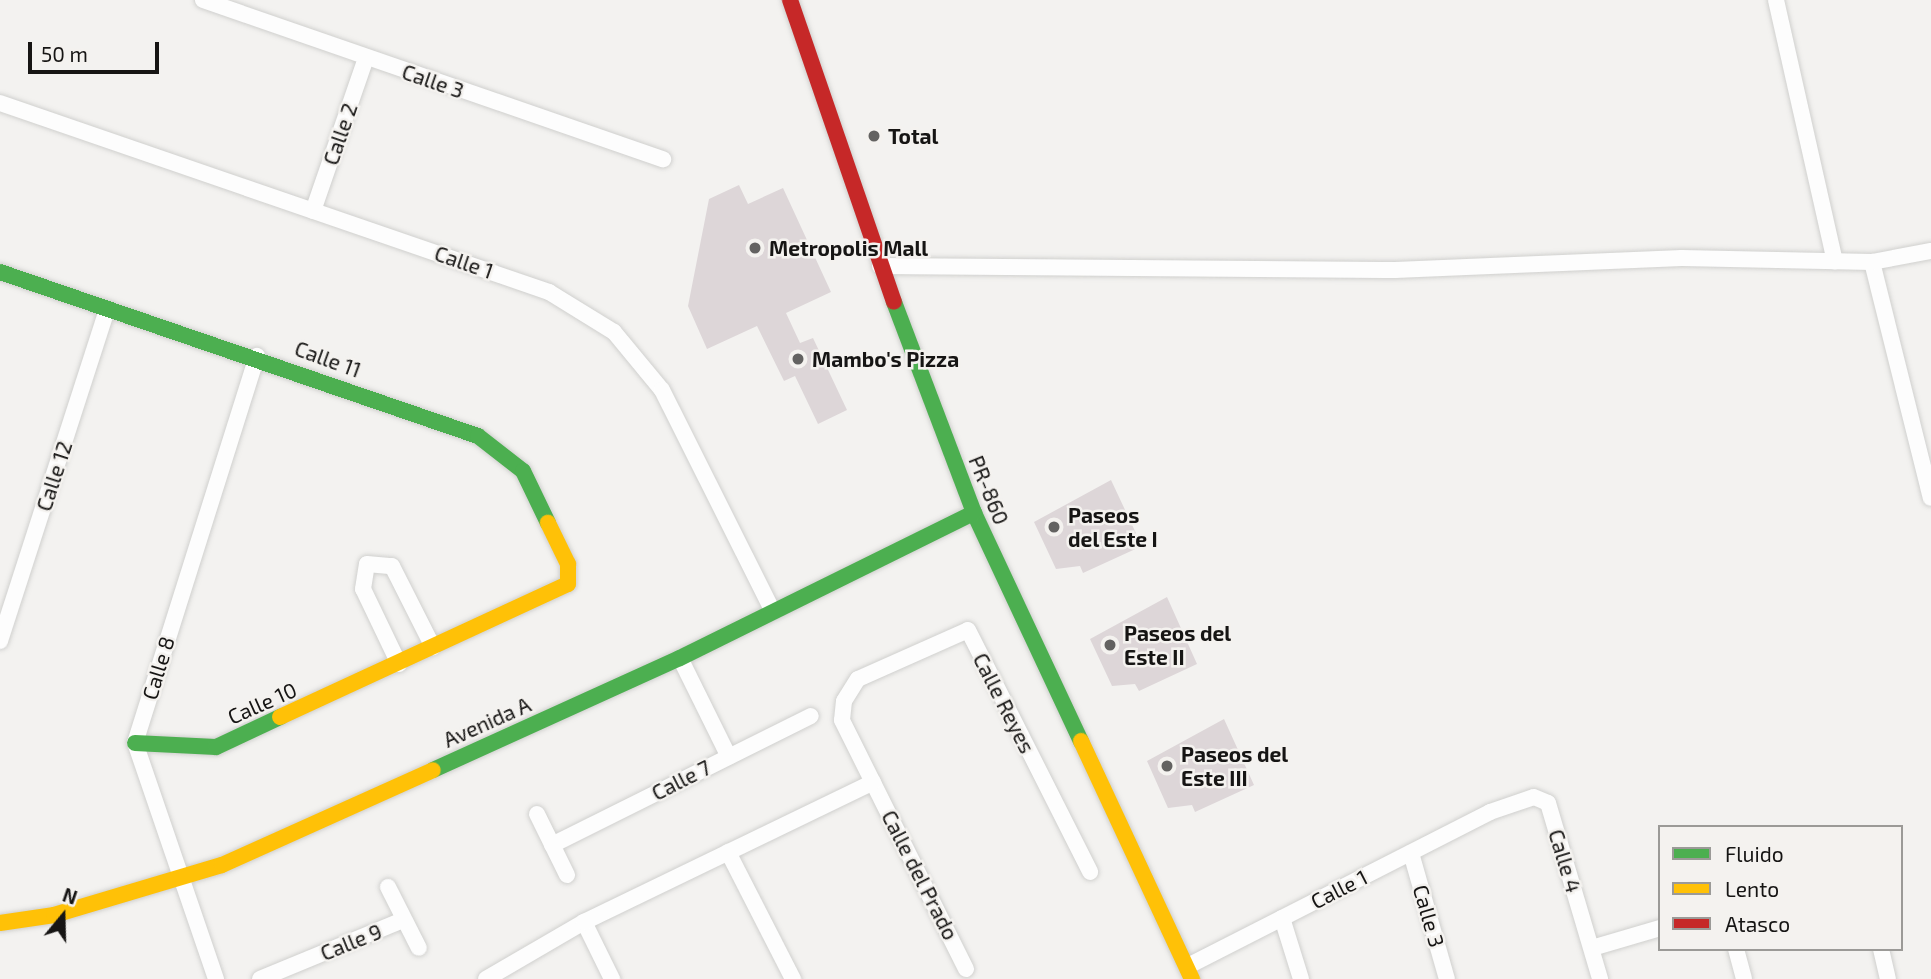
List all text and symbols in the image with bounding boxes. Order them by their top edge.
scale bar [32,28,163,72]
text: 50 m [41,41,88,66]
street label: Calle 3 [399,59,467,103]
street label: Calle 2 [318,100,362,168]
place label: Total [888,123,938,149]
marker: Total [866,128,882,144]
place label: Metropolis Mall [769,235,928,261]
street label: Calle 1 [431,240,497,284]
marker: Metropolis Mall [747,240,763,256]
street label: Calle 11 [291,335,365,383]
place label: Mambo's Pizza [812,346,959,372]
marker: Mambo's Pizza [790,351,806,367]
street label: Calle 12 [31,438,77,514]
street label: PR-860 [964,452,1014,528]
place label: Paseos del Este I [1068,502,1158,552]
marker: Paseos del Este I [1046,519,1062,535]
place label: Paseos del Este II [1124,620,1231,670]
street label: Calle 8 [136,633,180,703]
marker: Paseos del Este II [1102,637,1118,653]
street label: Calle Reyes [968,649,1040,757]
street label: Calle 10 [224,677,300,729]
street label: Avenida A [439,691,535,753]
place label: Paseos del Este III [1181,741,1288,791]
street label: Calle 7 [647,755,715,805]
marker: Paseos del Este III [1159,758,1175,774]
street label: Calle del Prado [876,806,964,944]
legend [1658,825,1903,951]
street label: Calle 4 [1543,826,1587,896]
text: Fluido [1725,841,1784,866]
street label: Calle 1 [1306,864,1372,914]
text: Lento [1725,876,1779,901]
north arrow [28,881,98,951]
street label: Calle 3 [1408,882,1450,950]
text: N [60,883,80,909]
text: Atasco [1725,911,1790,936]
street label: Calle 9 [317,918,385,966]

